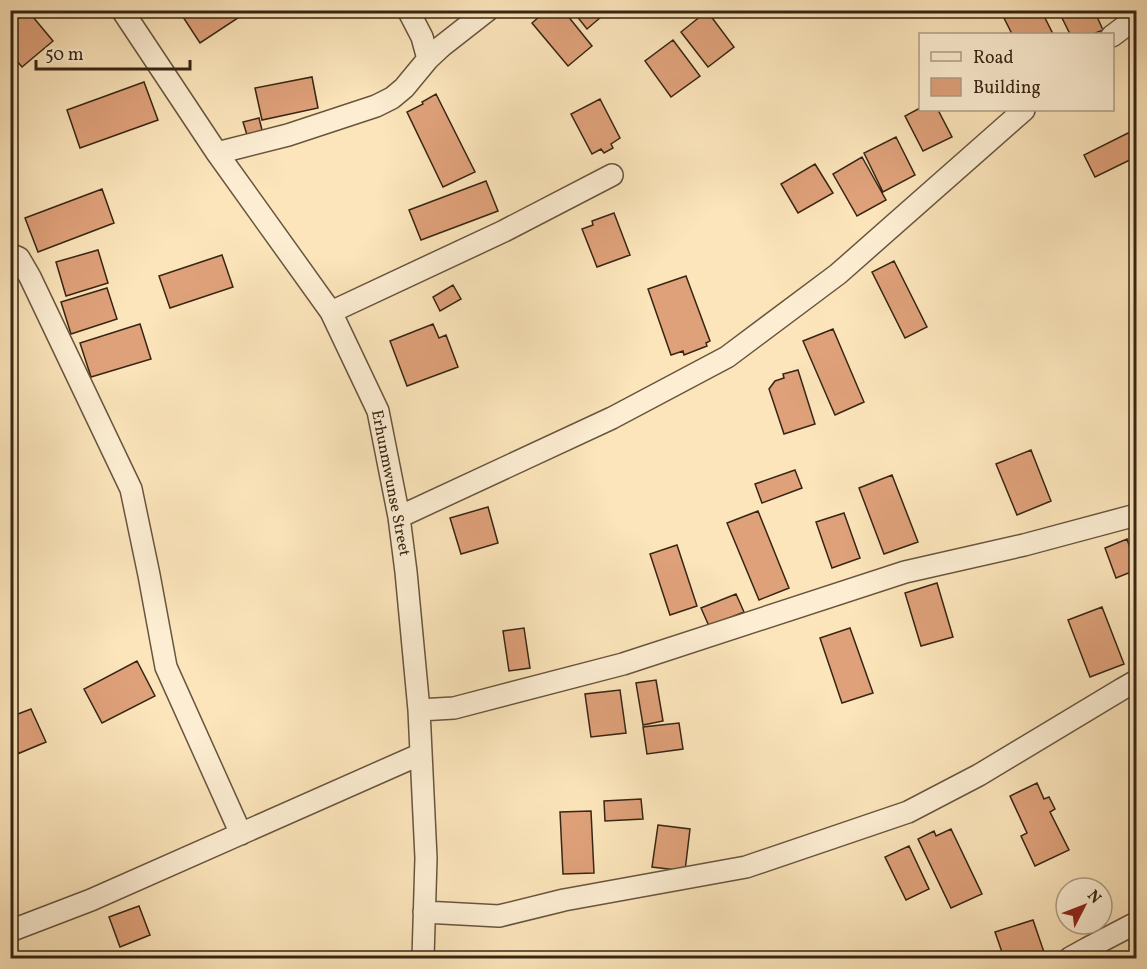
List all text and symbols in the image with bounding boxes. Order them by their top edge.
scale bar [36,33,190,71]
legend [919,33,1114,111]
text: 50 m [45,43,84,68]
text: Road [973,46,1014,71]
text: Building [973,76,1041,101]
street label: Erhunmwunse Street [365,408,415,558]
north arrow [1054,876,1114,936]
text: N [1082,886,1106,909]

